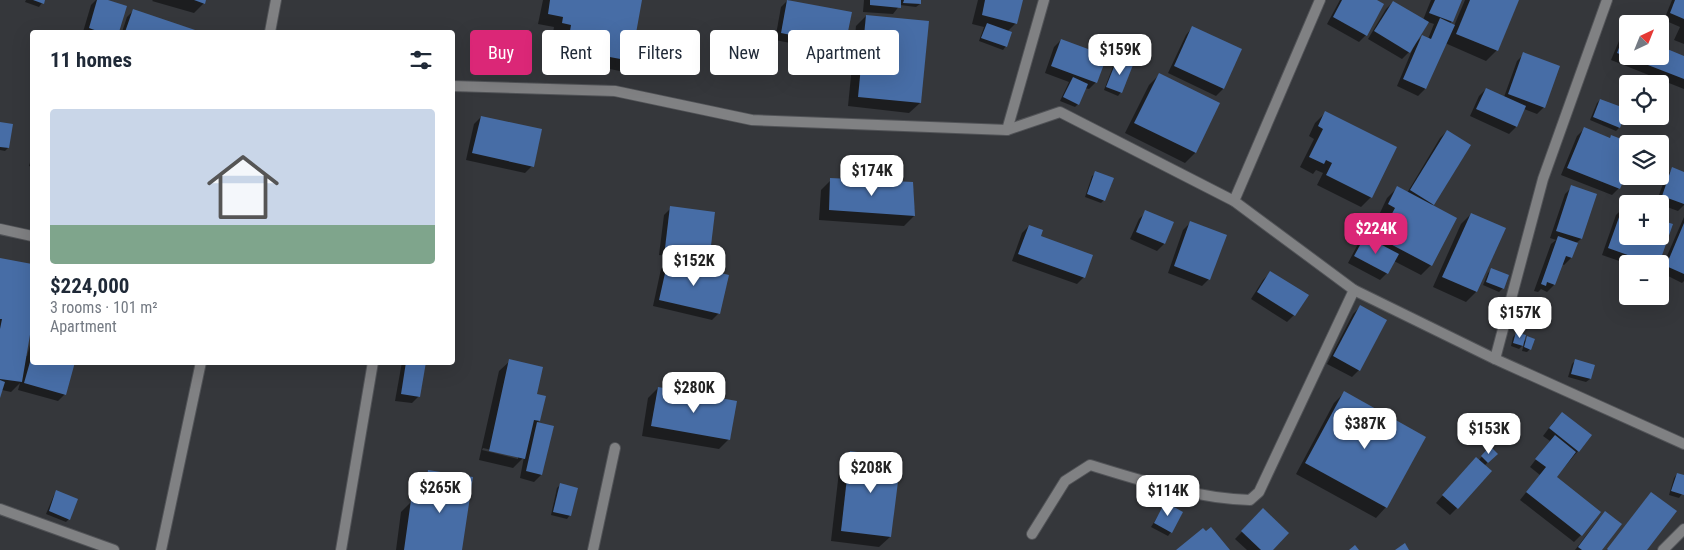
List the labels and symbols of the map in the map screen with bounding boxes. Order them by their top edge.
north arrow [1619,15,1669,65]
pin: $159K [1085,34,1155,76]
pin: $174K [837,154,907,197]
pin: $224K [1341,212,1411,255]
pin: $152K [659,244,729,287]
pin: $157K [1485,296,1555,339]
pin: $280K [659,372,729,414]
pin: $387K [1330,408,1400,450]
pin: $153K [1454,412,1524,455]
pin: $208K [836,452,906,494]
pin: $265K [405,472,475,514]
pin: $114K [1133,474,1203,517]

